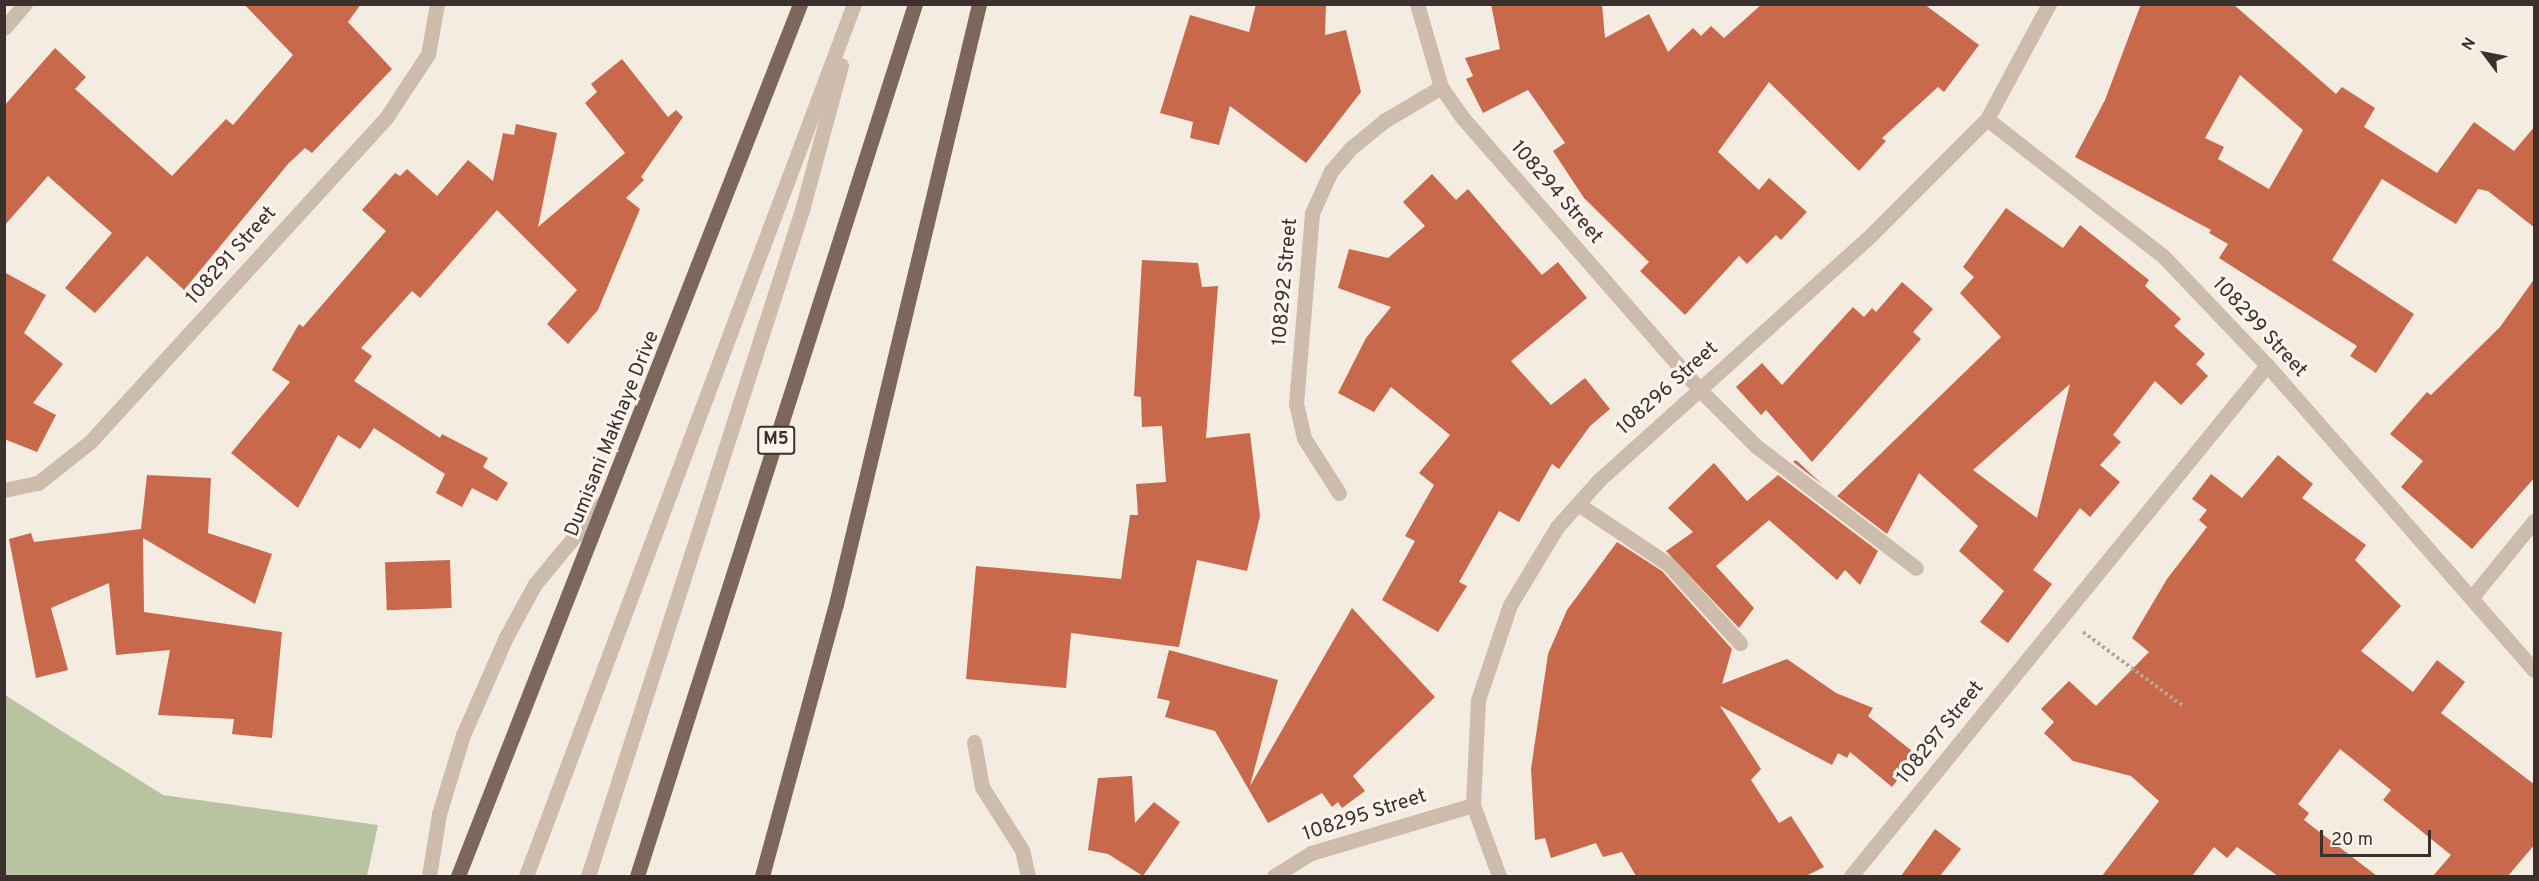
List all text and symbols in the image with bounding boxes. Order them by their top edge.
north arrow [2455,24,2515,84]
text: N [2458,34,2481,55]
street label: 108294 Street [1505,137,1607,249]
street label: 108291 Street [182,202,282,310]
street label: 108292 Street [1268,217,1304,347]
street label: 108299 Street [2207,273,2311,383]
street label: Dumisani Makhaye Drive [561,328,665,540]
street label: 108296 Street [1612,337,1724,441]
road number: M5 [756,425,796,455]
street label: 108297 Street [1892,677,1990,789]
street label: 108295 Street [1300,785,1430,847]
scale bar [2323,818,2434,856]
text: 20 m [2331,829,2373,852]

